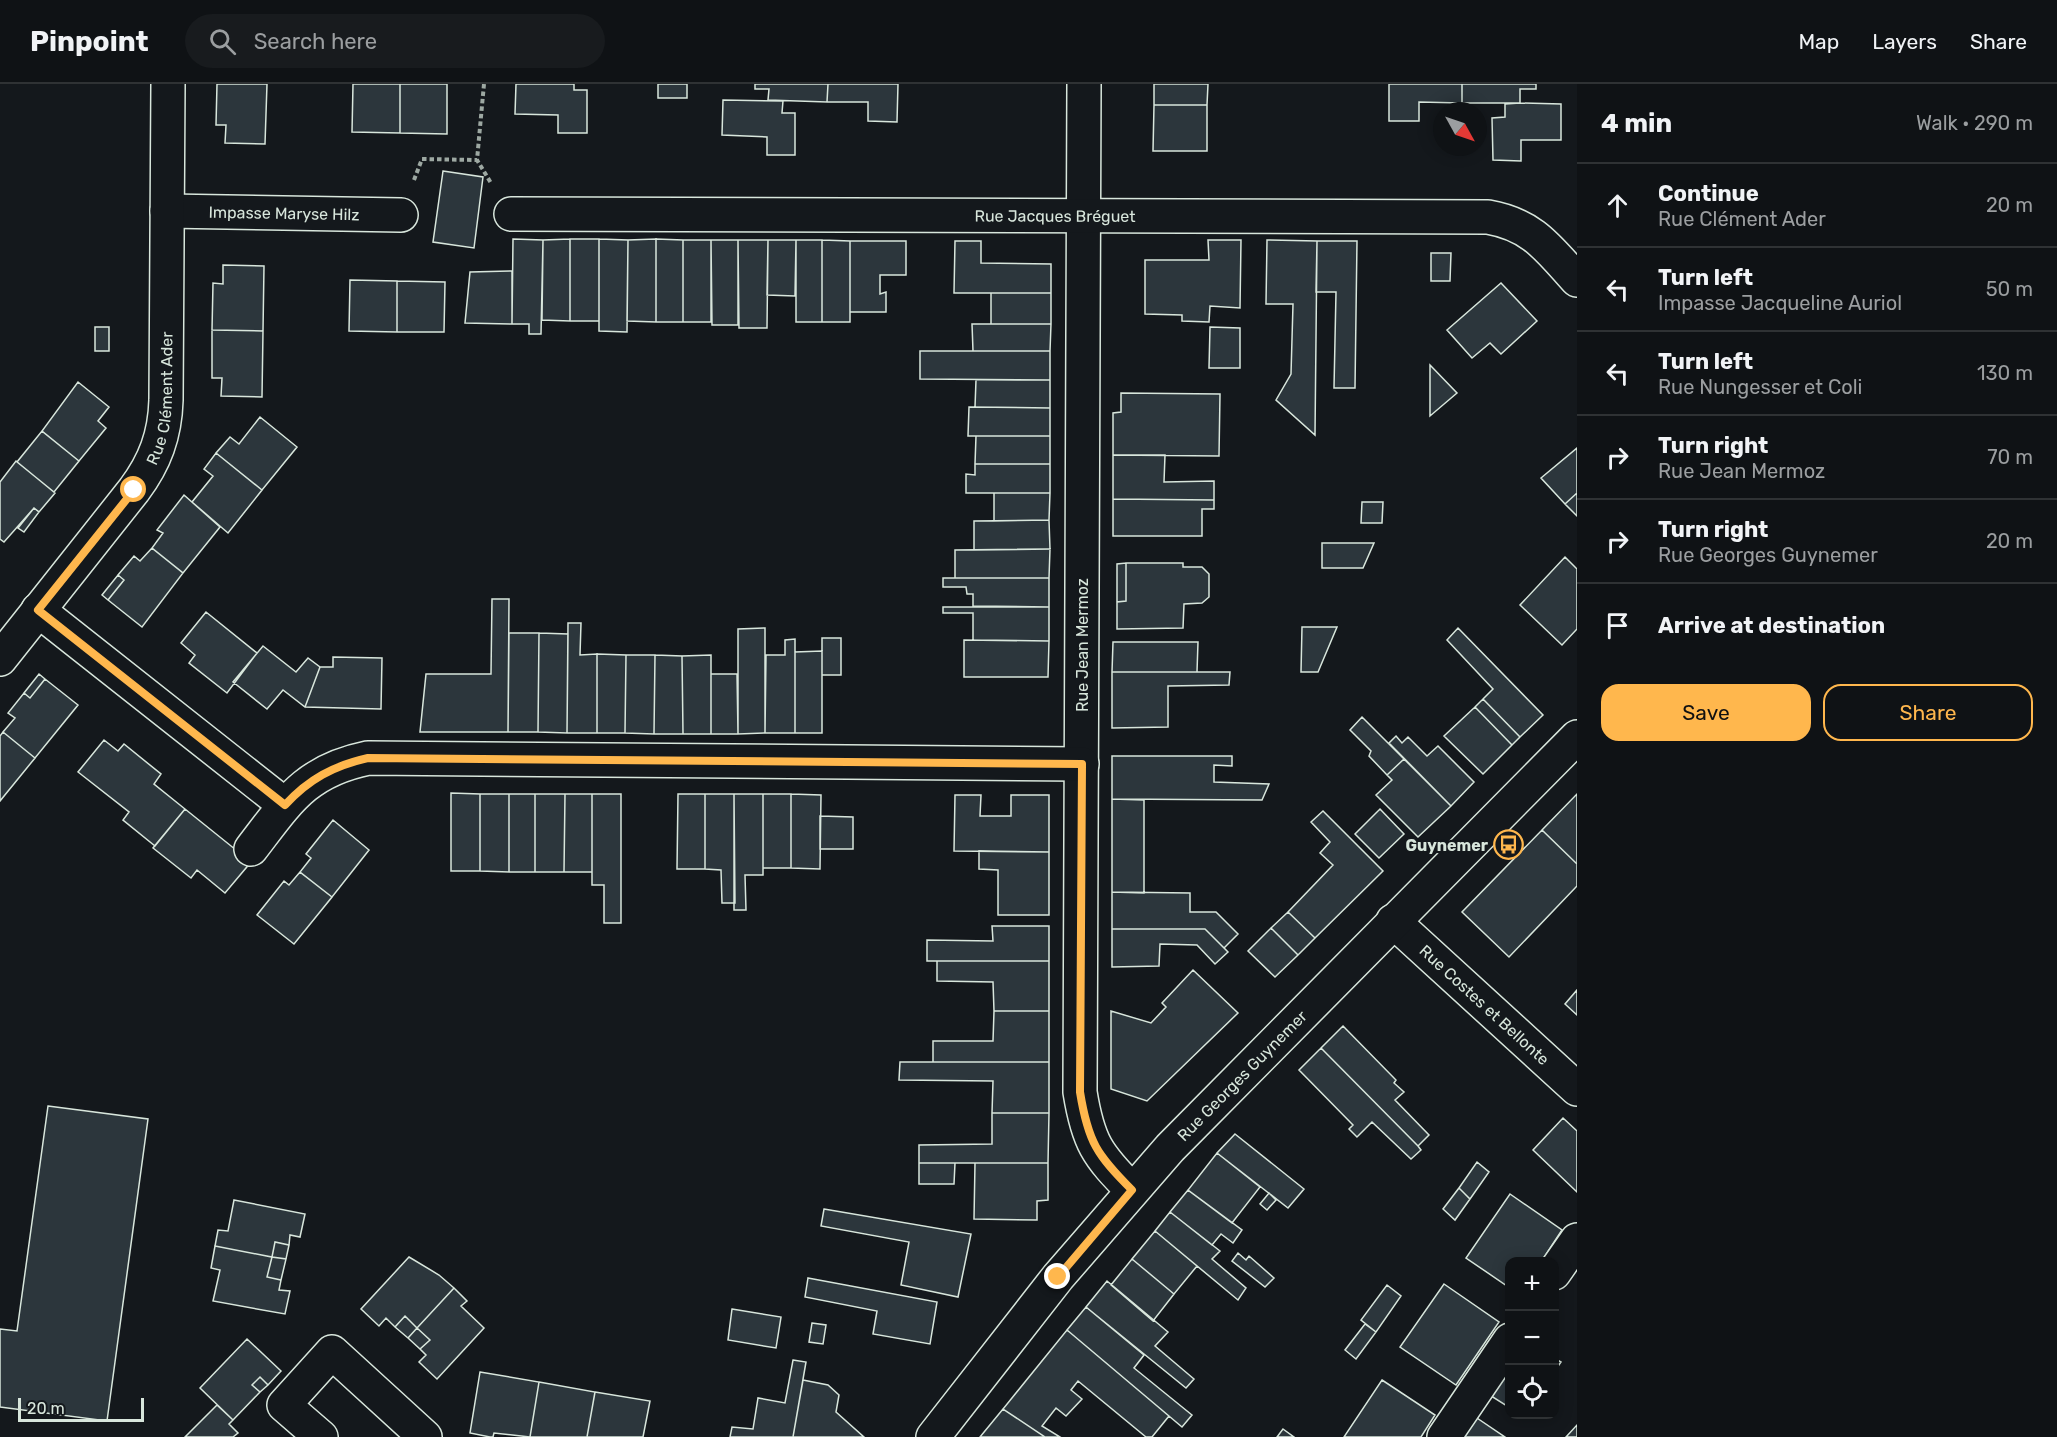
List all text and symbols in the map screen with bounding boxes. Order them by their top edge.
search box [185,14,605,68]
text: Pinpoint [30,25,149,58]
icon: search [206,25,239,58]
text: Search here [254,28,377,55]
text: Map [1798,29,1839,54]
text: Layers [1872,29,1937,54]
text: Share [1970,29,2027,54]
north arrow [1433,102,1487,156]
text: 4 min [1601,108,1672,139]
text: Walk · 290 m [1916,111,2033,135]
text: Continue [1658,180,1759,207]
icon: ahead [1601,189,1634,222]
text: 20 m [1986,193,2033,217]
street label: Impasse Maryse Hilz [208,202,360,224]
street label: Rue Jacques Bréguet [974,206,1136,225]
text: Rue Clément Ader [1658,207,1826,231]
text: Turn left [1658,264,1753,291]
icon: left [1601,273,1634,306]
text: 50 m [1986,277,2033,301]
text: Impasse Jacqueline Auriol [1658,291,1902,315]
street label: Rue Clément Ader [142,332,176,468]
text: Turn left [1658,348,1753,375]
icon: left [1601,357,1634,390]
text: 130 m [1977,361,2033,385]
text: Rue Nungesser et Coli [1658,375,1862,399]
text: Turn right [1658,432,1768,459]
icon: right [1601,441,1634,474]
text: 70 m [1987,445,2033,469]
text: Rue Jean Mermoz [1658,459,1825,483]
route start [120,476,146,502]
text: Turn right [1658,516,1768,543]
icon: right [1601,525,1634,558]
text: 20 m [1986,529,2033,553]
text: Rue Georges Guynemer [1658,543,1878,567]
street label: Rue Jean Mermoz [1073,578,1092,712]
icon: arrive [1601,609,1634,642]
text: Arrive at destination [1658,612,1885,639]
button: Save [1601,684,1811,741]
button: Share [1823,684,2033,741]
bus stop icon: Guynemer [1493,829,1525,861]
place label: Guynemer [1405,836,1489,855]
street label: Rue Costes et Bellonte [1416,941,1553,1069]
street label: Rue Georges Guynemer [1173,1006,1311,1145]
map controls [1505,1257,1559,1419]
button: + [1505,1257,1559,1311]
route end [1044,1263,1070,1289]
button: − [1505,1311,1559,1365]
button: locate [1505,1365,1559,1419]
scale bar [18,1395,144,1422]
text: 20 m [27,1399,65,1418]

